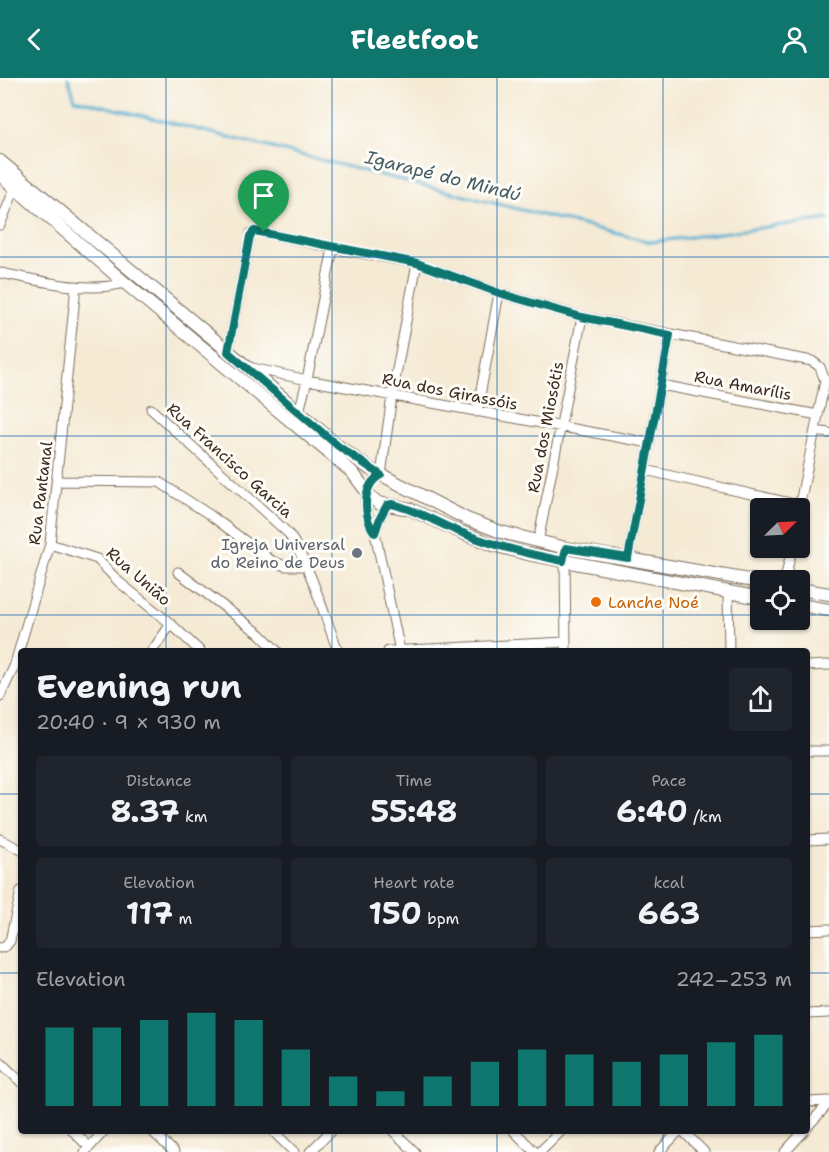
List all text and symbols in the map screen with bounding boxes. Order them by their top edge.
text: Fleetfoot [350,21,479,58]
icon: back [18,23,51,56]
icon: person [778,23,811,56]
water label: Igarapé do Mindú [362,145,523,207]
pin [238,170,289,232]
icon: arrive [247,179,280,212]
street label: Rua dos Miosótis [522,360,569,494]
street label: Rua Amarílis [693,366,793,405]
street label: Rua dos Girassóis [380,368,520,415]
street label: Rua Francisco Garcia [162,398,297,522]
street label: Rua Pantanal [24,440,57,546]
north arrow [750,498,810,558]
map controls [750,498,810,630]
place label: Igreja Universal do Reino de Deus [211,534,345,573]
street label: Rua União [102,542,175,610]
marker: Igreja Universal do Reino de Deus [350,546,364,560]
button: locate [750,570,810,630]
place label: Lanche Noé [608,592,699,613]
marker: Lanche Noé [589,595,603,609]
text: Evening run [36,664,242,709]
button: share [729,668,792,731]
text: 20:40 · 9 × 930 m [36,709,221,735]
text: Distance [126,770,192,791]
text: Time [396,770,432,791]
text: Pace [651,770,687,791]
text: 8.37 [110,791,179,832]
text: 55:48 [370,791,458,832]
text: 6:40 [616,791,688,832]
text: km [179,806,208,827]
text: /km [688,806,722,827]
text: Elevation [123,872,195,893]
text: Heart rate [373,872,455,893]
text: kcal [653,872,685,893]
text: 117 [126,893,173,934]
text: 150 [369,893,422,934]
text: 663 [638,893,700,934]
text: m [173,908,192,929]
text: bpm [422,908,459,929]
text: Elevation [36,966,126,992]
text: 242–253 m [676,966,792,992]

